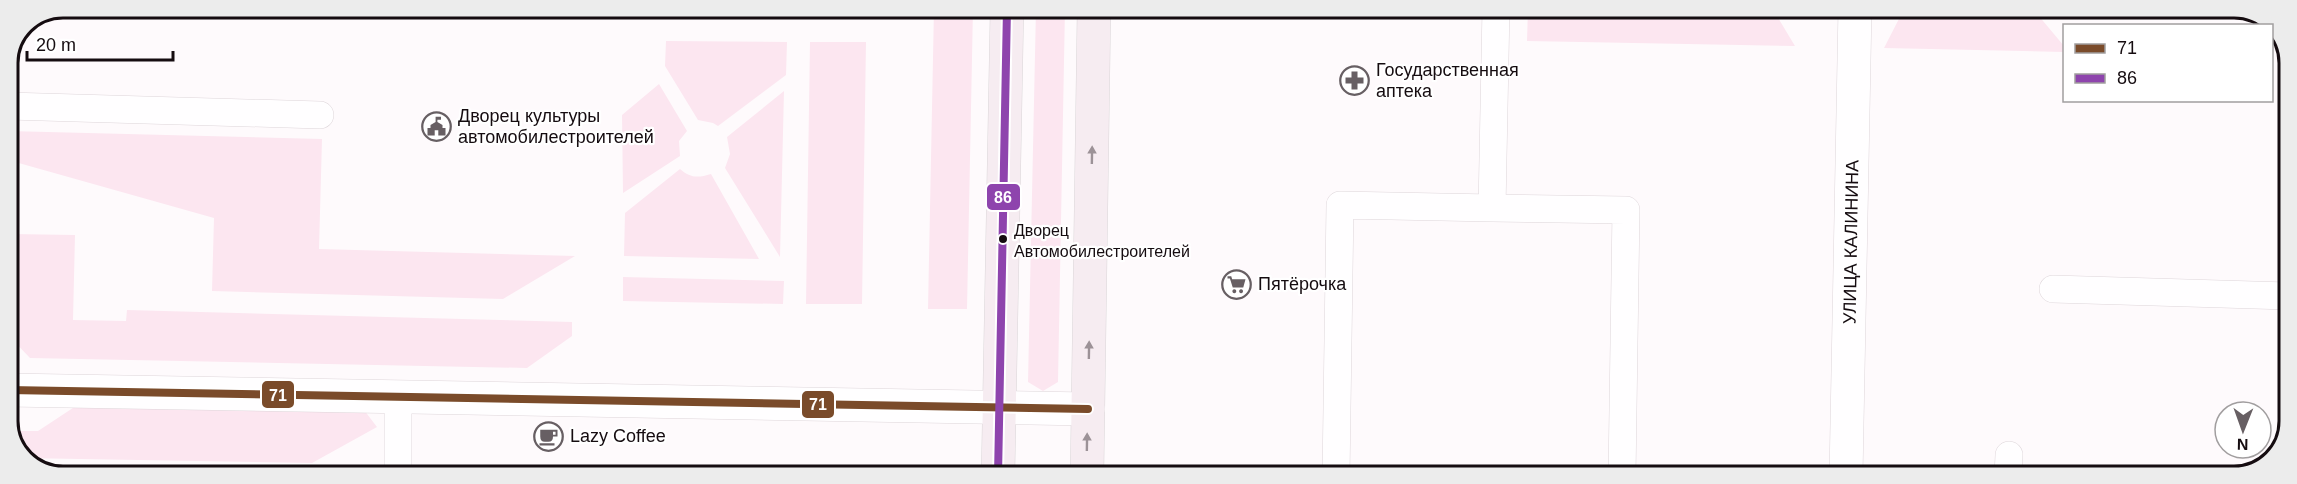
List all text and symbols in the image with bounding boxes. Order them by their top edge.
scale bar [27,24,172,62]
legend [2063,24,2273,102]
text: 20 m [36,35,76,55]
text: 71 [2117,38,2137,58]
place label: Государственная аптека [1376,60,1519,101]
pharmacy icon: Государственная аптека [1339,64,1371,96]
text: 86 [2117,68,2137,88]
place label: Дворец культуры автомобилестроителей [458,106,654,147]
public building icon: Дворец культуры автомобилестроителей [421,110,453,142]
one-way arrow [1087,146,1097,165]
street label: УЛИЦА КАЛИНИНА [1840,160,1862,324]
line badge: 86 [986,183,1021,211]
text: 86 [994,189,1012,206]
place label: Дворец Автомобилестроителей [1014,222,1190,260]
marker: Дворец Автомобилестроителей [997,233,1009,245]
supermarket icon: Пятёрочка [1221,268,1253,300]
place label: Пятёрочка [1258,274,1347,294]
one-way arrow [1084,341,1094,360]
line badge: 71 [261,380,295,409]
text: 71 [269,387,287,404]
line badge: 71 [801,390,835,419]
text: 71 [809,396,827,413]
north arrow [2213,400,2273,460]
cafe icon: Lazy Coffee [533,420,565,452]
place label: Lazy Coffee [570,426,666,446]
one-way arrow [1082,433,1092,452]
text: N [2237,436,2249,453]

